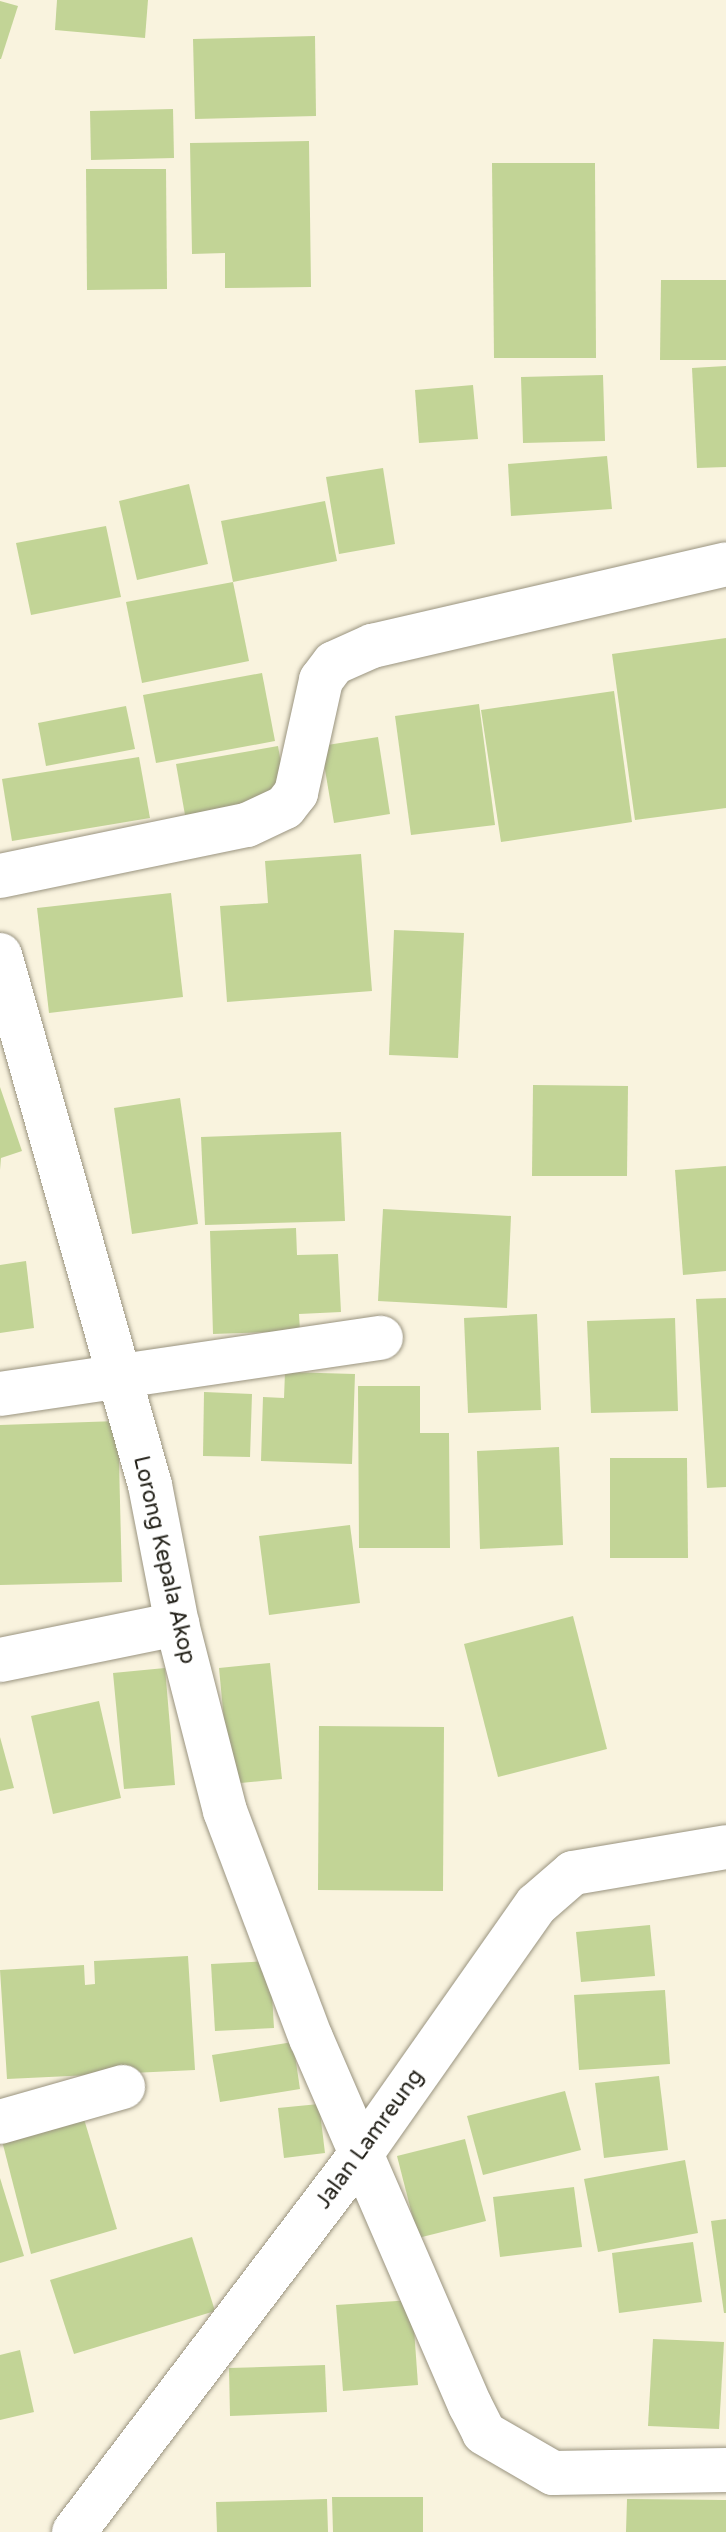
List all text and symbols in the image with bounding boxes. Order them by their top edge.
street label: Lorong Kepala Akop [127,1453,201,1667]
street label: Jalan Lamreung [311,2064,429,2214]

